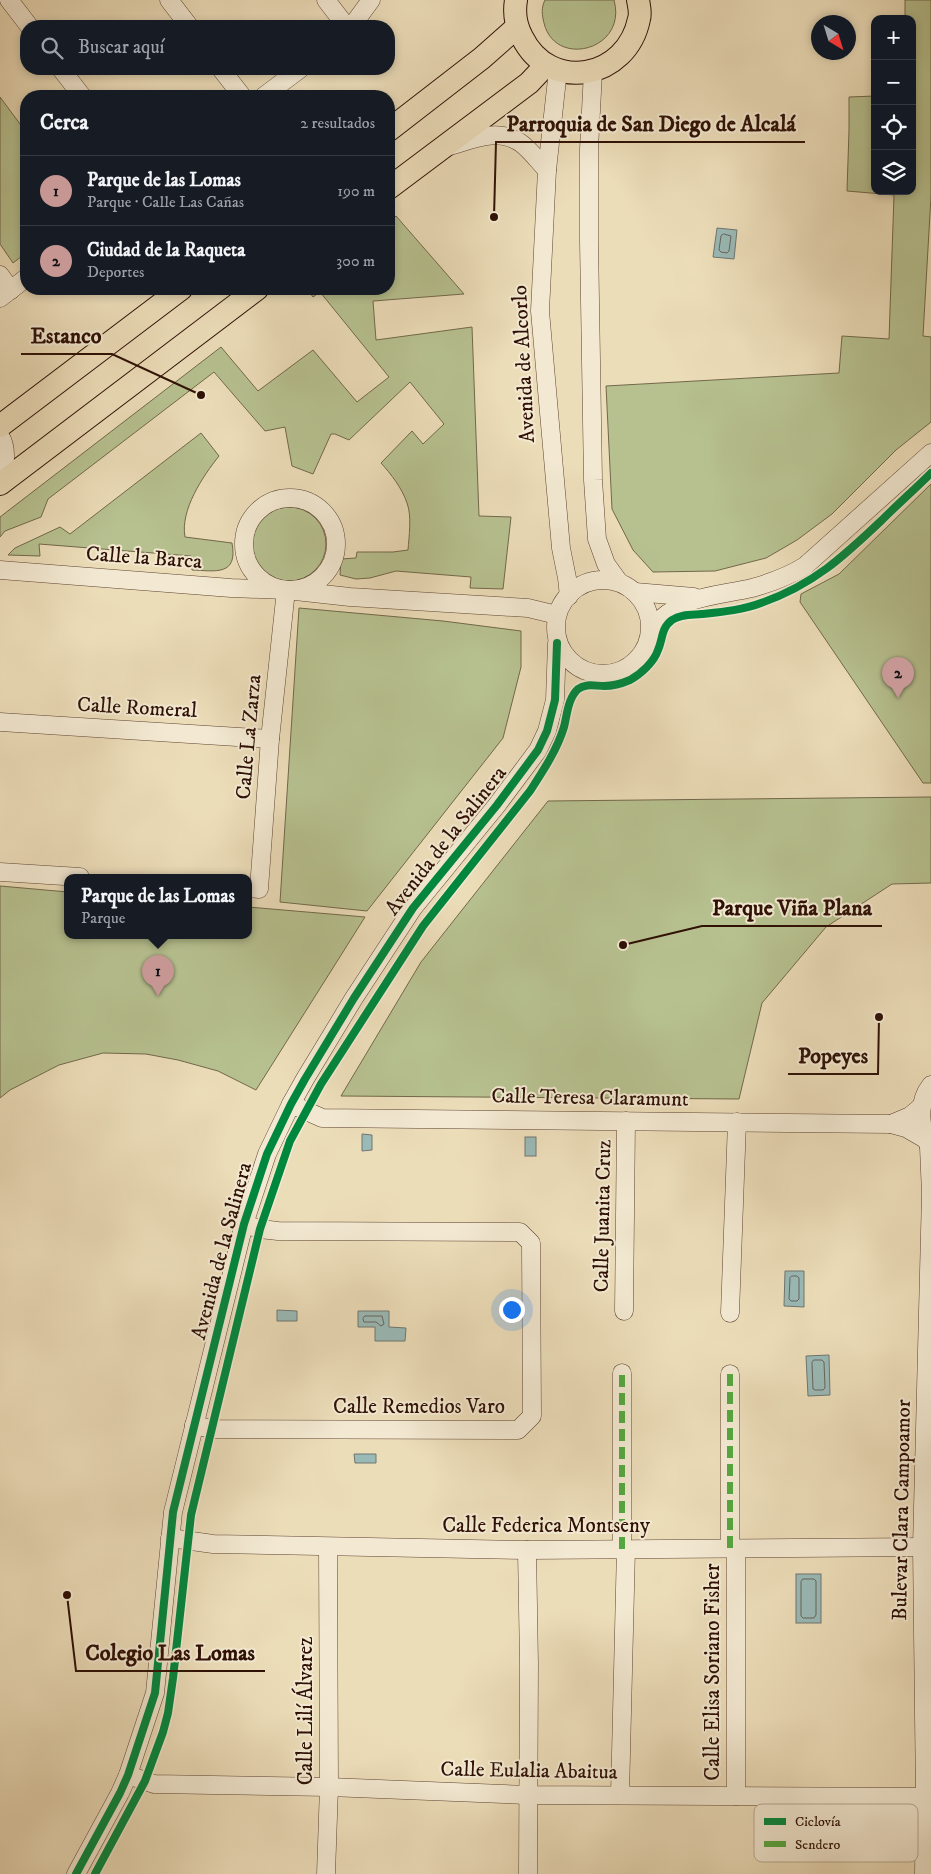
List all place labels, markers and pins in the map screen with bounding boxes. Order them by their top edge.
callout: Parroquia de San Diego de Alcalá [496,105,805,142]
callout: Estanco [21,317,112,354]
pin: 2 [882,657,914,698]
callout: Parque Viña Plana [702,889,882,926]
pin: 1 [142,955,174,996]
callout: Popeyes [788,1037,878,1074]
callout: Colegio Las Lomas [76,1634,265,1671]

